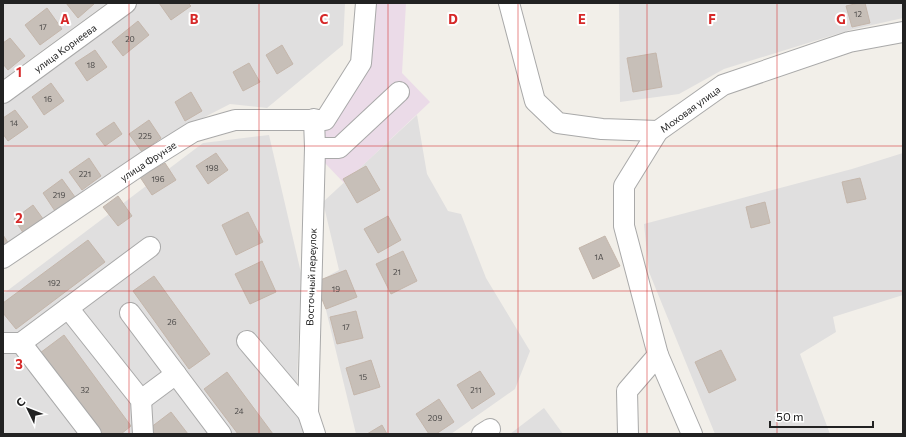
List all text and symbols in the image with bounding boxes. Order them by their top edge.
house number: 12 [854,9,862,19]
text: A [60,11,70,27]
text: B [190,11,199,27]
text: C [320,11,329,27]
text: D [448,11,458,27]
text: E [578,11,586,27]
text: F [708,11,716,27]
text: G [836,11,846,27]
street label: улица Корнеева [31,21,99,75]
house number: 17 [39,22,47,32]
house number: 20 [125,34,135,44]
house number: 18 [87,60,95,70]
text: 1 [16,64,22,80]
street label: Моховая улица [658,83,722,135]
house number: 16 [44,94,52,104]
house number: 14 [10,118,18,128]
house number: 225 [138,131,152,141]
street label: улица Фрунзе [118,138,178,184]
house number: 198 [205,163,219,173]
house number: 221 [79,169,91,179]
house number: 196 [151,174,165,184]
house number: 219 [53,190,65,200]
text: 2 [15,210,23,226]
street label: Восточный переулок [303,227,319,326]
house number: 1А [595,252,604,262]
house number: 21 [393,267,401,277]
house number: 192 [48,278,61,288]
house number: 19 [332,284,340,294]
house number: 26 [167,317,177,327]
house number: 17 [342,322,350,332]
text: 3 [15,356,23,372]
house number: 15 [359,372,367,382]
house number: 32 [81,385,90,395]
house number: 211 [470,385,482,395]
north arrow [8,389,48,429]
text: С [13,394,28,409]
scale bar [770,403,873,429]
house number: 24 [234,406,244,416]
text: 50 m [776,409,804,423]
house number: 209 [428,413,442,423]

